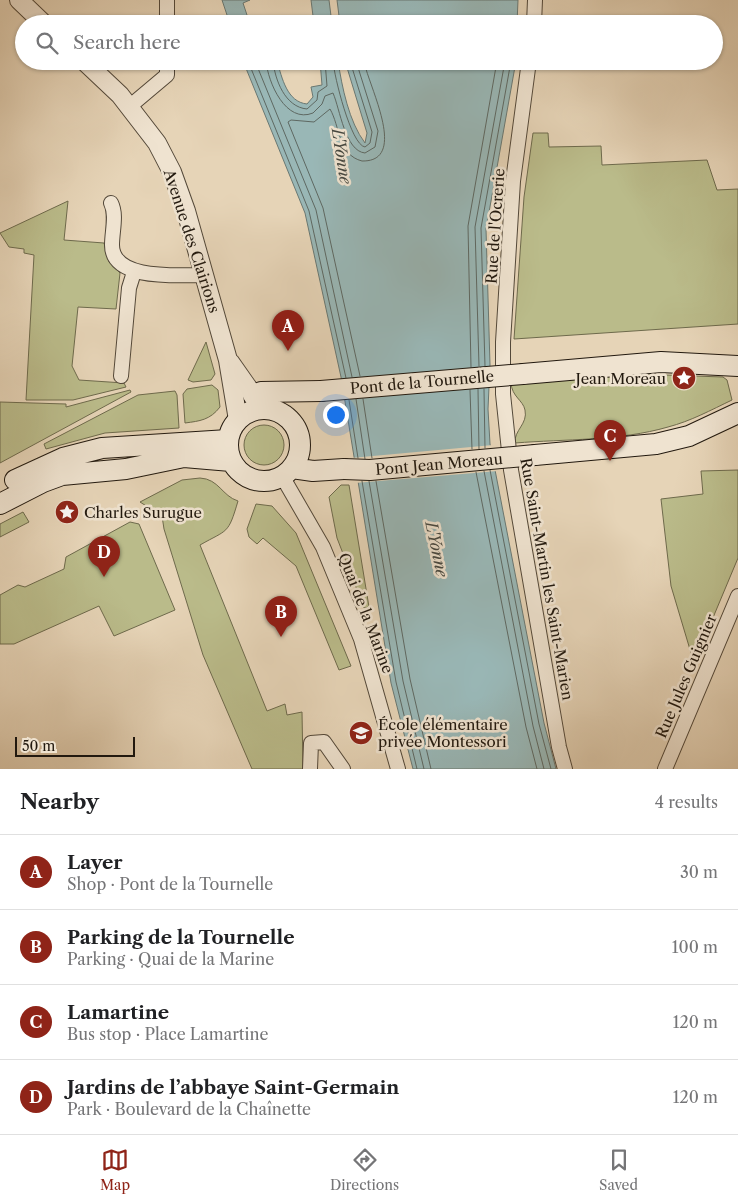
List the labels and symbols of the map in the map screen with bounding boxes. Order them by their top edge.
water label: L'Yonne [327,125,356,187]
street label: Avenue des Clairions [159,166,224,315]
street label: Rue de l'Ocrerie [481,167,509,285]
pin: A [272,310,304,351]
place icon: Jean Moreau [671,365,697,391]
street label: Pont de la Tournelle [349,366,495,398]
place label: Jean Moreau [574,369,666,388]
your location [323,402,349,428]
pin: C [594,420,626,461]
street label: Pont Jean Moreau [374,449,504,479]
street label: Rue Saint-Martin les Saint-Marien [516,456,578,702]
place icon: Charles Surugue [54,499,80,525]
place label: Charles Surugue [84,503,202,522]
water label: L'Yonne [421,517,453,580]
pin: D [88,536,120,577]
street label: Quai de la Marine [334,550,398,676]
pin: B [265,596,297,637]
street label: Rue Jules Guignier [651,611,721,741]
place label: École élémentaire privée Montessori [378,715,508,751]
school or university icon: École élémentaire privée Montessori [348,720,374,746]
scale bar [15,734,135,757]

